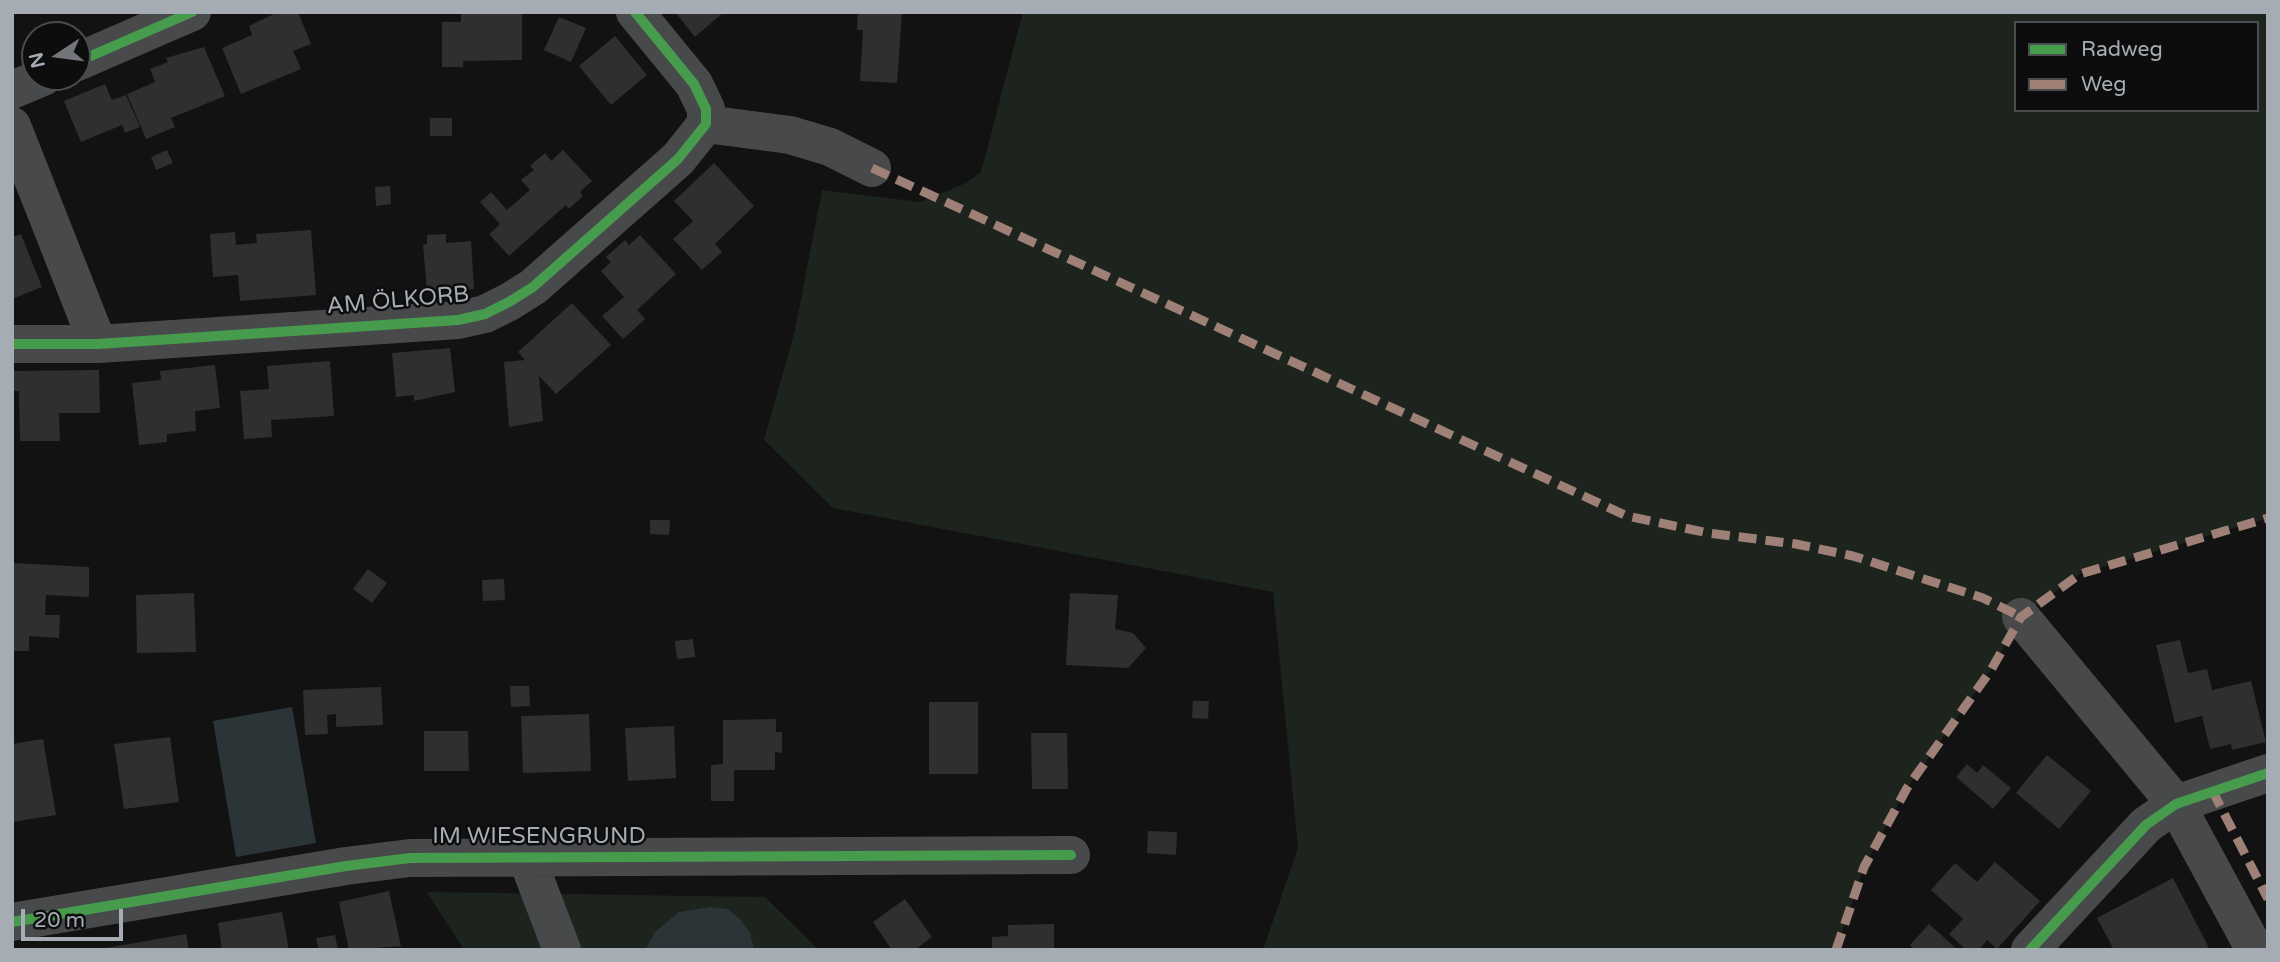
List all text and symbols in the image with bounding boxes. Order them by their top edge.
north arrow [21,21,91,91]
legend [2014,21,2259,112]
text: Radweg [2081,37,2163,62]
text: N [25,50,50,70]
text: Weg [2081,72,2126,97]
street label: AM ÖLKORB [326,281,470,321]
street label: IM WIESENGRUND [432,823,646,851]
scale bar [24,895,126,939]
text: 20 m [34,908,85,933]

